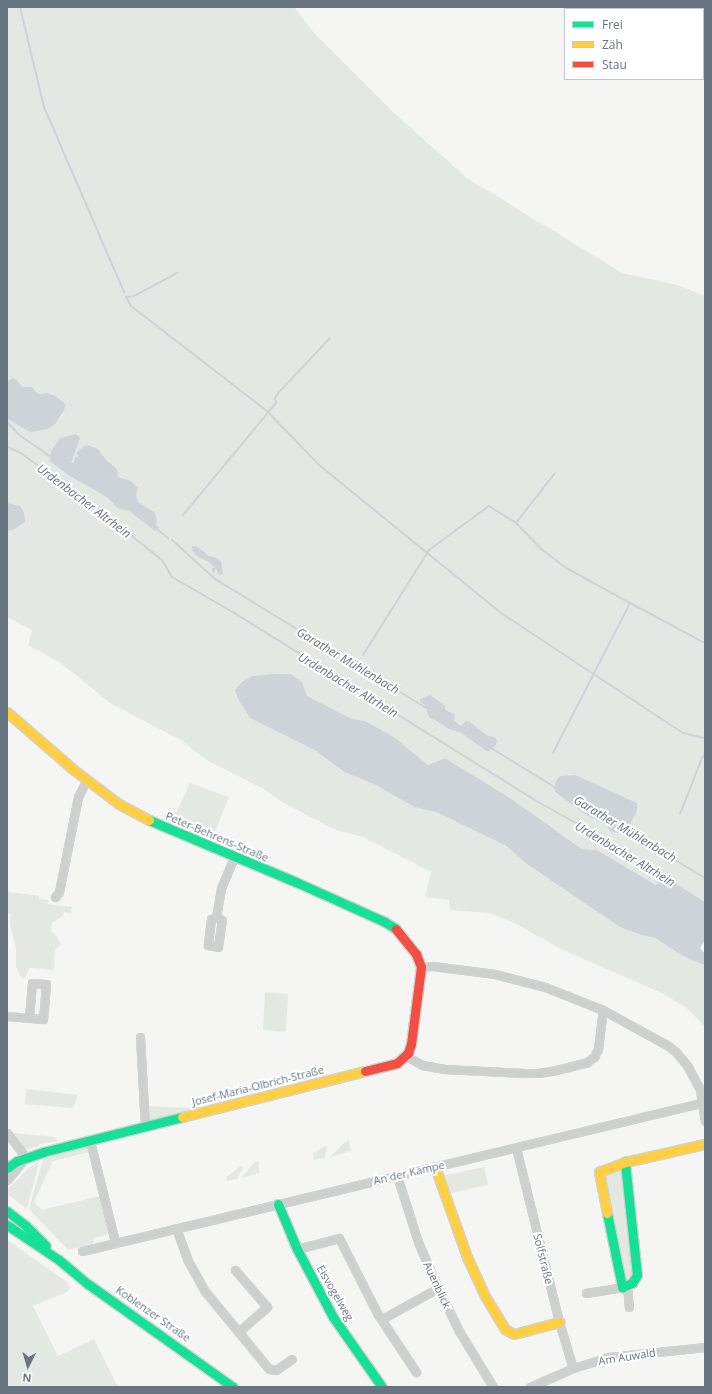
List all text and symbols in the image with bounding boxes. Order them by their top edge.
legend [564,8,704,80]
text: Frei [602,16,623,33]
text: Zäh [602,36,623,53]
text: Stau [602,56,627,73]
water label: Urdenbacher Altrhein [34,461,134,541]
water label: Garather Mühlenbach [294,625,402,697]
water label: Urdenbacher Altrhein [295,649,401,721]
water label: Garather Mühlenbach [571,793,679,865]
street label: Peter-Behrens-Straße [163,809,271,865]
water label: Urdenbacher Altrhein [572,818,678,890]
street label: Josef-Maria-Olbrich-Straße [191,1063,325,1109]
street label: An der Kämpe [372,1158,446,1188]
street label: Solfstraße [530,1232,556,1286]
street label: Auenblick [420,1260,454,1310]
street label: Eisvogelweg [314,1263,356,1323]
street label: Koblenzer Straße [113,1283,193,1345]
north arrow [8,1346,48,1386]
street label: Am Auwald [597,1346,657,1368]
text: N [22,1371,32,1386]

